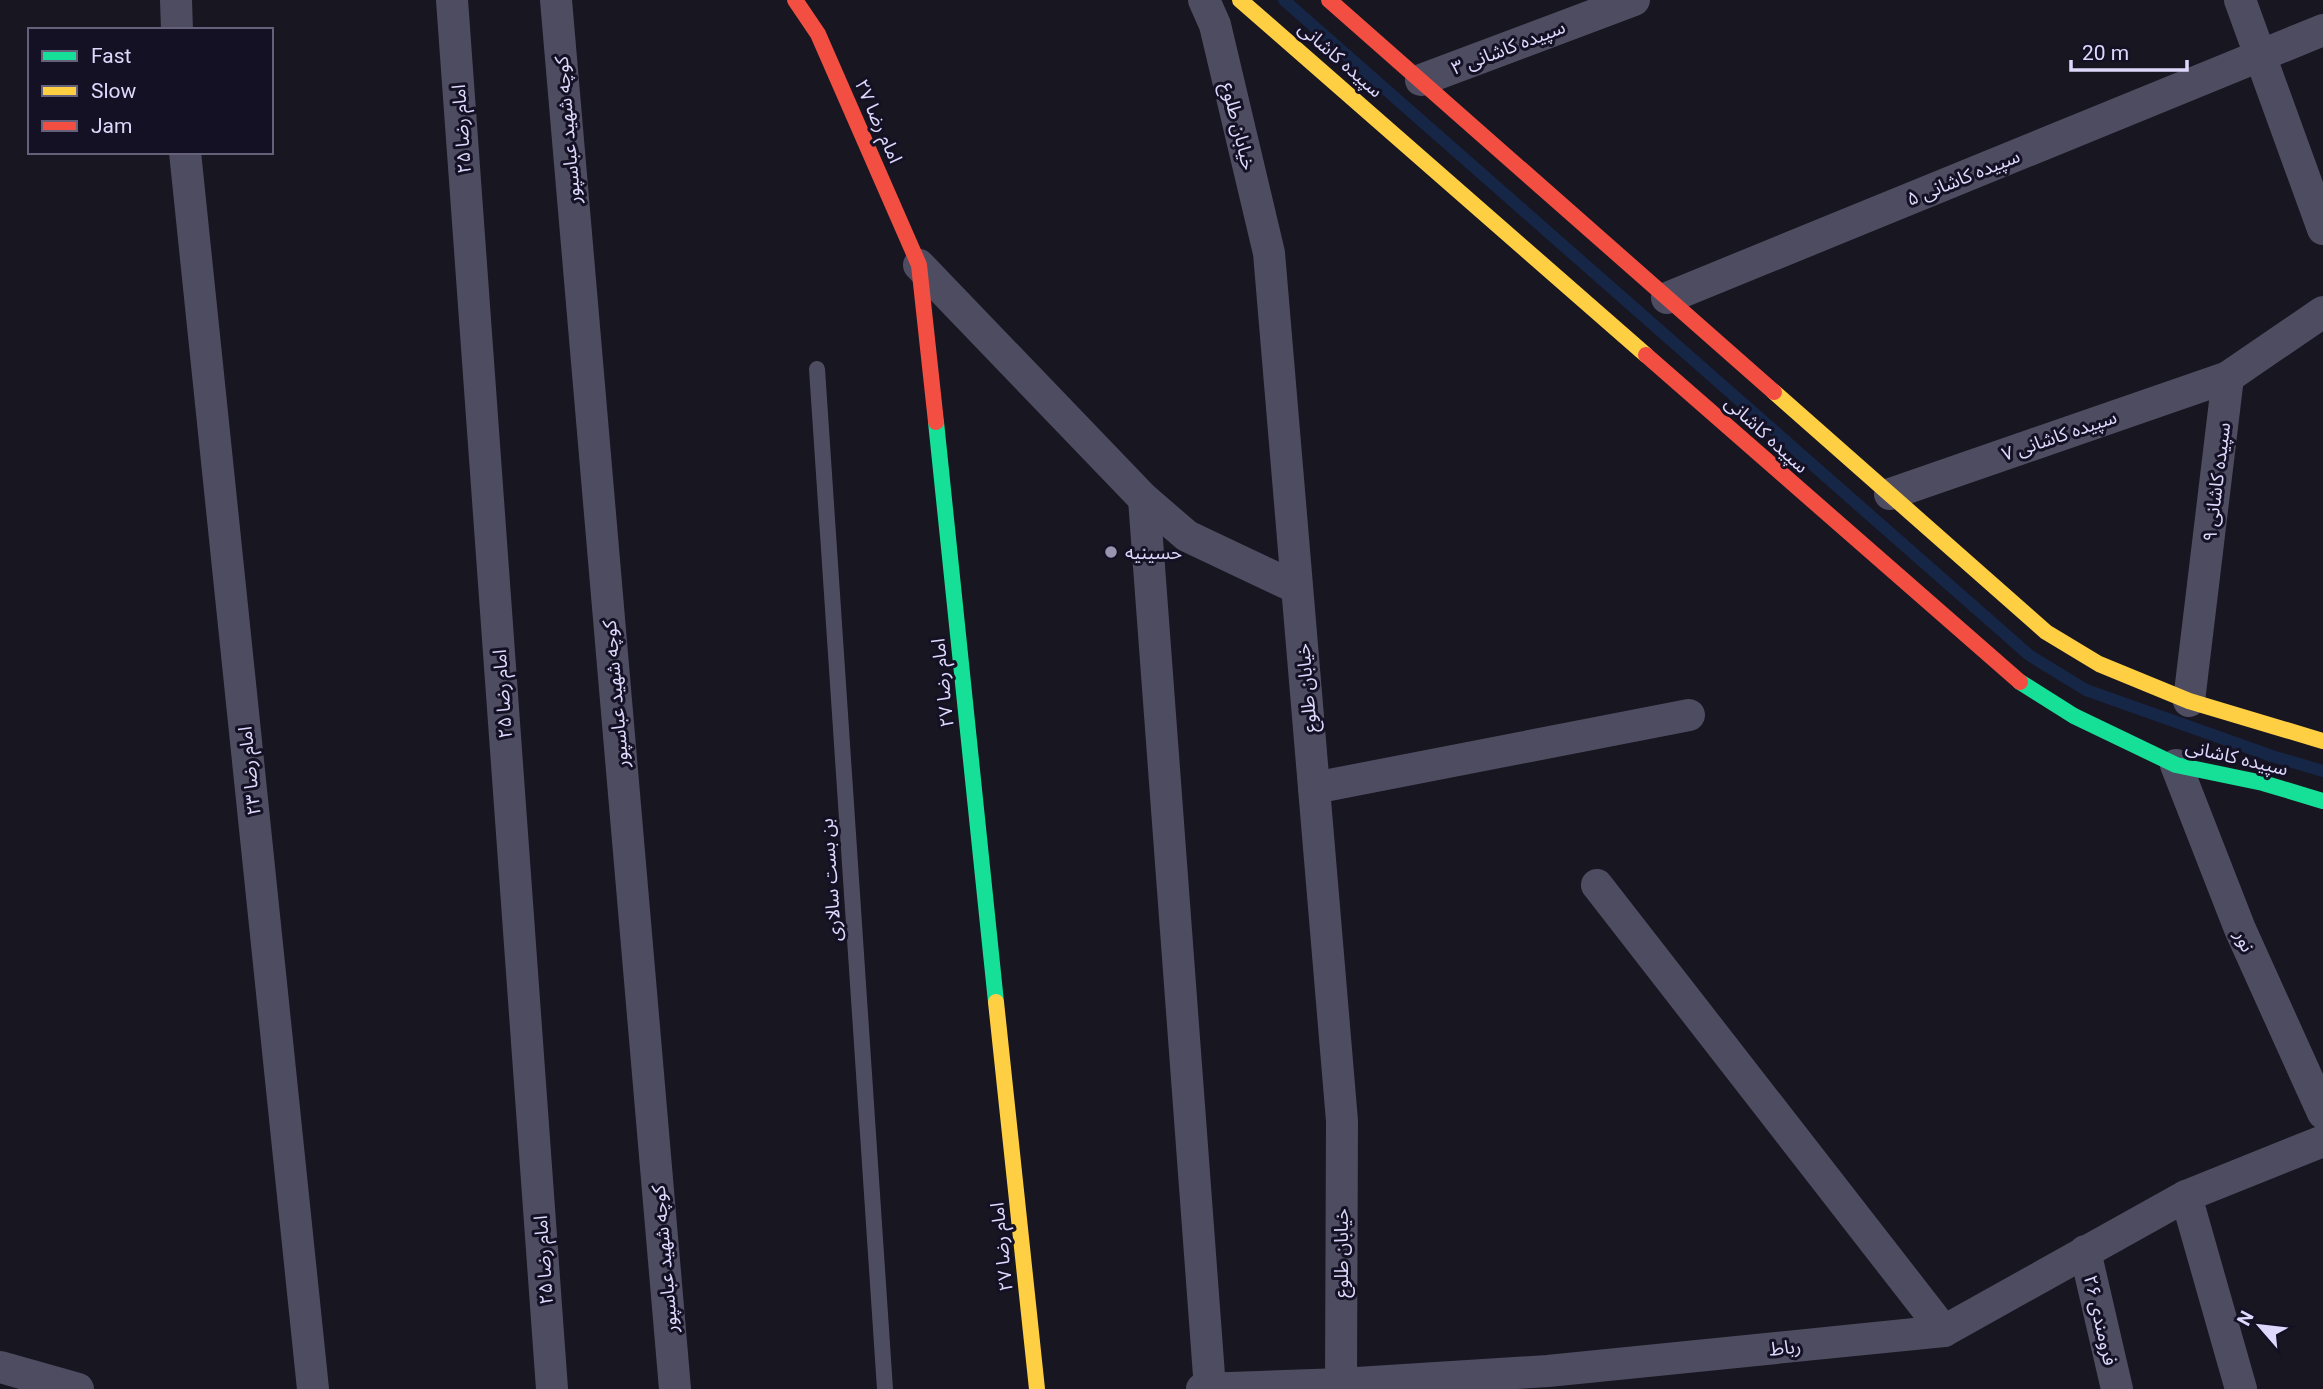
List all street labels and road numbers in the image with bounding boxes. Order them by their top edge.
street label: سپیده کاشانی ۳ [1448,15,1569,81]
street label: سپیده کاشانی [1293,16,1388,103]
street label: کوچه شهید عباسپور [549,54,587,206]
street label: امام رضا ۲۷ [847,76,907,168]
street label: خیابان طلوع [1215,80,1260,173]
street label: امام رضا ۲۵ [447,83,479,174]
street label: سپیده کاشانی ۵ [1903,144,2024,212]
street label: سپیده کاشانی [1719,391,1813,479]
street label: سپیده کاشانی ۷ [1999,405,2120,467]
street label: سپیده کاشانی ۹ [2198,421,2236,543]
street label: کوچه شهید عباسپور [597,618,635,770]
street label: امام رضا ۲۷ [926,637,962,729]
street label: خیابان طلوع [1291,642,1324,733]
street label: امام رضا ۲۵ [488,648,520,739]
street label: امام رضا ۲۳ [233,725,269,817]
street label: سپیده کاشانی [2183,735,2290,782]
street label: بن بست سالاری [815,818,846,942]
street label: نور [2229,926,2259,956]
street label: کوچه شهید عباسپور [646,1183,684,1335]
street label: امام رضا ۲۷ [985,1201,1021,1293]
street label: خیابان طلوع [1330,1208,1355,1298]
street label: امام رضا ۲۵ [529,1214,561,1305]
street label: فرومندی ۲۶ [2079,1273,2122,1368]
street label: رباط [1768,1334,1802,1361]

